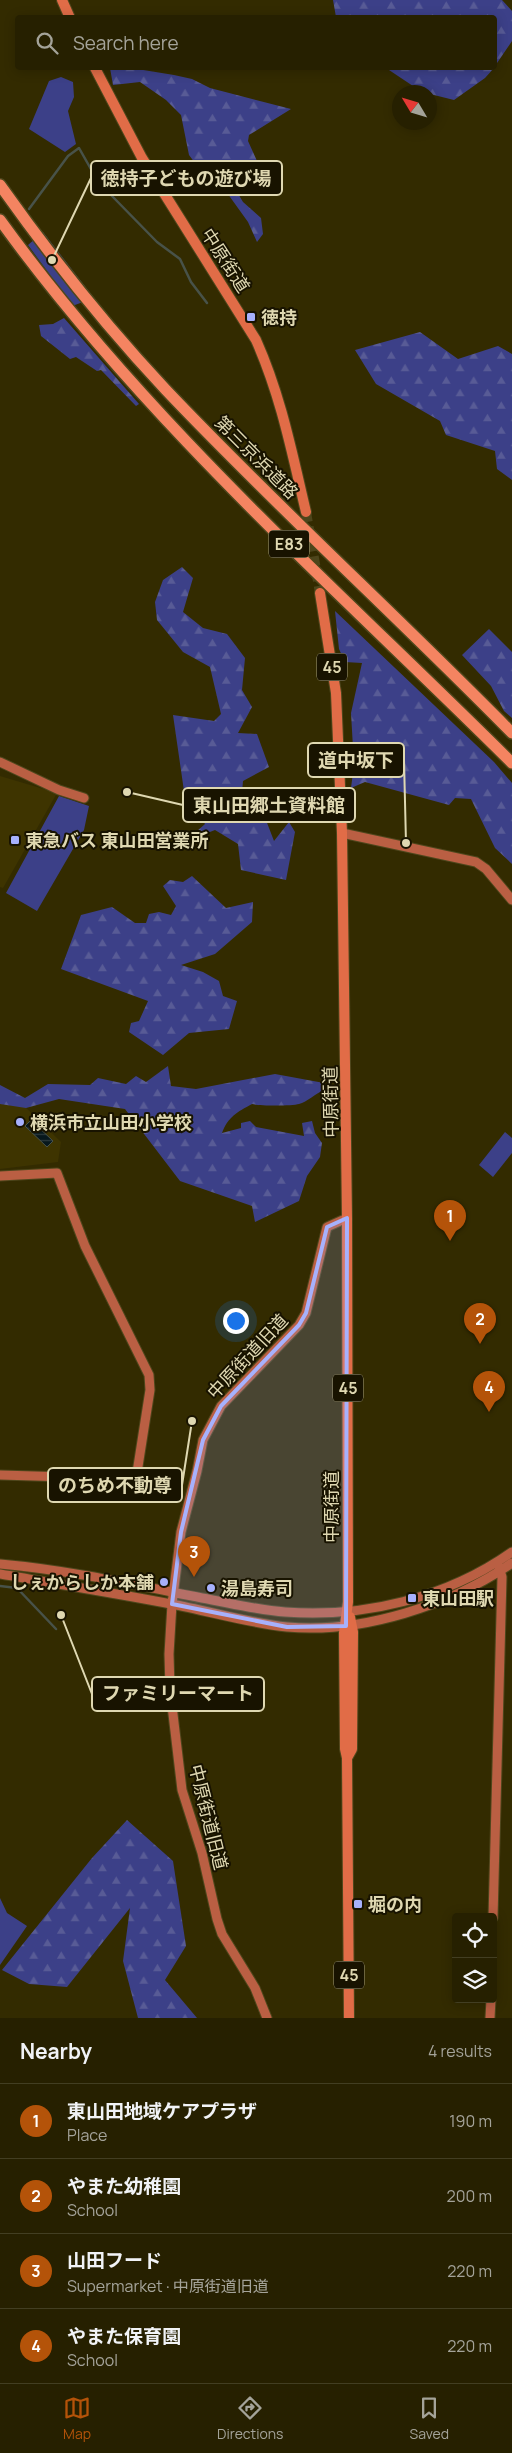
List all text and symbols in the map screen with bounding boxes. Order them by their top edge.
search box [15,15,497,70]
icon: search [33,29,61,57]
text: Search here [73,30,179,56]
north arrow [392,85,437,130]
callout: 徳持子どもの遊び場 [91,161,282,195]
text: 徳持子どもの遊び場 [100,165,272,191]
street label: 中原街道 [196,223,256,297]
place label: 徳持 [261,305,297,329]
marker: 徳持 [245,311,257,323]
street label: 第三京浜道路 [210,410,304,504]
road number: E83 [269,530,309,558]
road number: 45 [317,654,347,680]
callout: 道中坂下 [308,743,404,777]
text: 道中坂下 [318,747,394,773]
callout: 東山田郷土資料館 [183,788,355,822]
text: 東山田郷土資料館 [193,792,345,818]
place label: 東急バス 東山田営業所 [25,828,209,852]
marker: 東急バス 東山田営業所 [9,834,21,846]
street label: 中原街道 [317,1066,343,1138]
place label: 横浜市立山田小学校 [30,1110,192,1134]
marker: 横浜市立山田小学校 [14,1116,26,1128]
pin: 1 [434,1200,466,1241]
pin: 2 [464,1303,496,1344]
street label: 中原街道旧道 [201,1308,293,1404]
your location [223,1308,249,1334]
pin: 4 [473,1371,505,1412]
road number: 45 [333,1375,363,1402]
callout: のちめ不動尊 [48,1468,182,1502]
street label: 中原街道 [319,1471,343,1543]
text: のちめ不動尊 [58,1472,172,1498]
pin: 3 [178,1536,210,1577]
place label: しぇからしか本舗 [10,1570,154,1594]
marker: しぇからしか本舗 [158,1576,170,1588]
place label: 湯島寿司 [221,1576,293,1600]
marker: 湯島寿司 [205,1582,217,1594]
place label: 東山田駅 [422,1586,494,1610]
marker: 東山田駅 [406,1592,418,1604]
callout: ファミリーマート [92,1677,264,1711]
text: ファミリーマート [102,1680,254,1706]
street label: 中原街道旧道 [184,1762,234,1872]
place label: 堀の内 [368,1892,422,1916]
marker: 堀の内 [352,1898,364,1910]
map controls [452,1913,497,2003]
button: locate [452,1913,497,1958]
button: layers [452,1958,497,2003]
road number: 45 [334,1962,364,1988]
text: Nearby [20,2037,92,2065]
text: 4 results [428,2040,492,2062]
text: 東山田地域ケアプラザ [67,2098,257,2124]
text: 1 [32,2110,40,2132]
text: 190 m [449,2110,492,2132]
text: Place [67,2124,107,2146]
text: やまた幼稚園 [67,2173,181,2199]
text: 2 [31,2185,41,2207]
text: 200 m [447,2185,492,2207]
text: School [67,2199,118,2221]
text: 山田フード [67,2247,162,2273]
text: 3 [31,2260,41,2282]
text: 220 m [447,2260,492,2282]
text: Supermarket · 中原街道旧道 [67,2275,269,2297]
text: やまた保育園 [67,2323,181,2349]
text: 4 [31,2335,41,2357]
text: 220 m [447,2335,492,2357]
text: School [67,2349,118,2371]
tab: Map [63,2394,91,2443]
tab: Directions [217,2394,283,2443]
tab: Saved [410,2394,449,2443]

